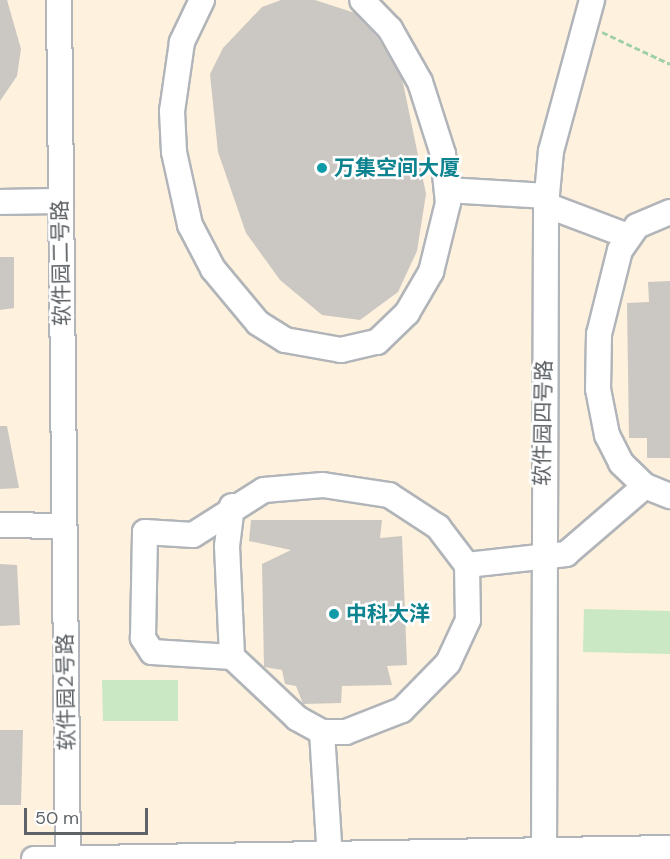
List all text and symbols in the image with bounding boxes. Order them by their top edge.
place label: 万集空间大厦 [334,155,460,181]
marker: 万集空间大厦 [315,161,329,175]
street label: 软件园二号路 [47,200,75,326]
street label: 软件园四号路 [529,360,557,486]
place label: 中科大洋 [346,601,430,627]
marker: 中科大洋 [327,607,341,621]
street label: 软件园2号路 [52,633,80,751]
scale bar [27,796,152,834]
text: 50 m [35,806,79,830]

